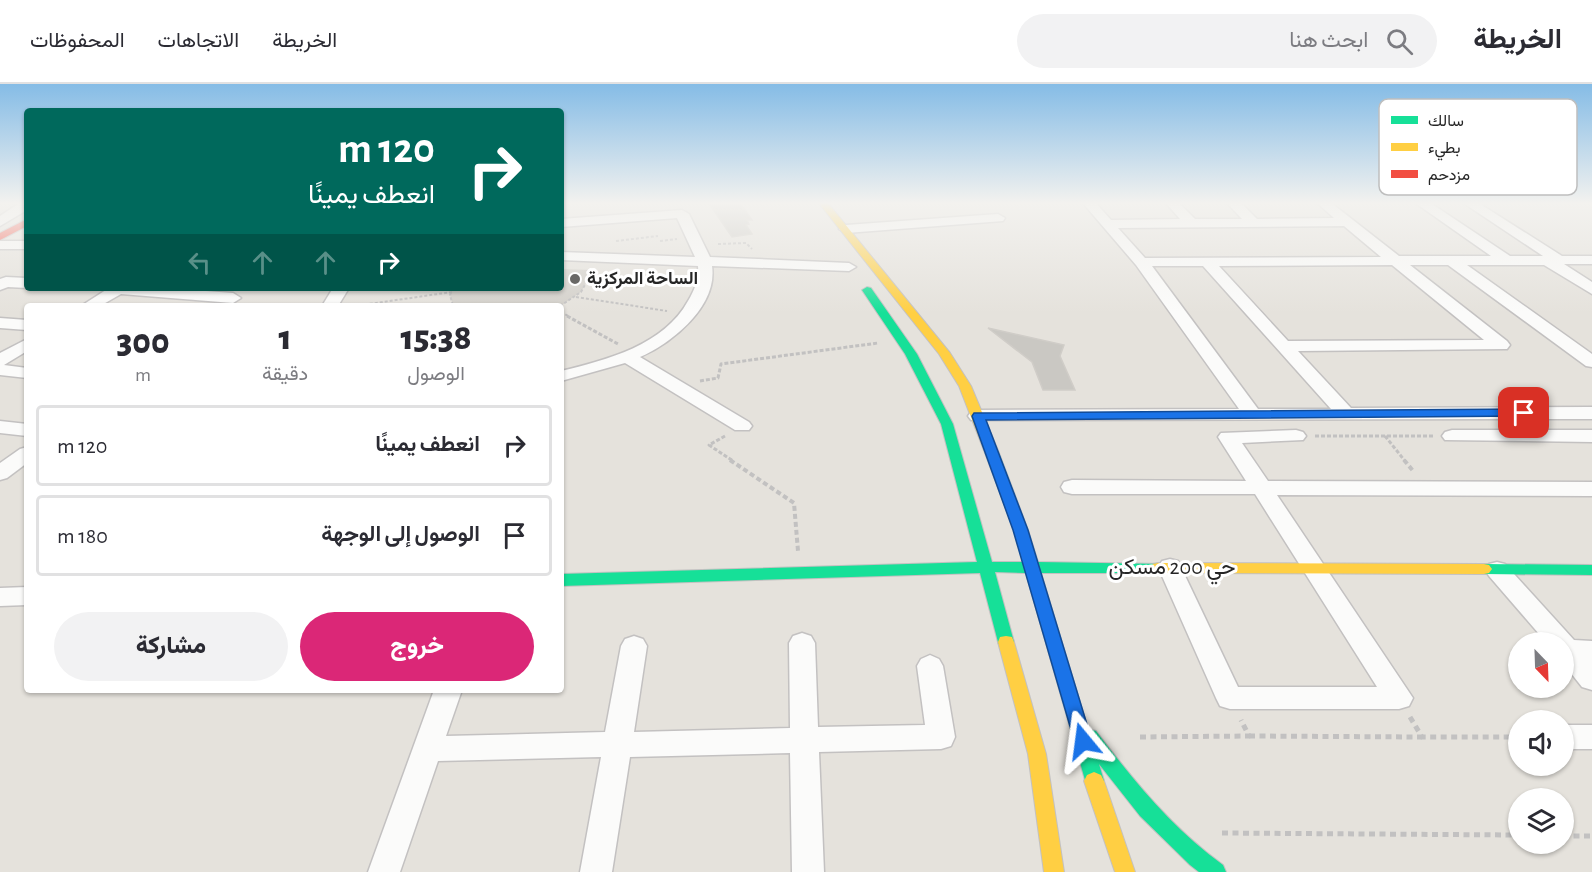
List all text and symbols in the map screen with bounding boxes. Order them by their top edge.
search box [1017,14,1437,68]
icon: search [1383,25,1416,58]
text: الخريطة [1473,26,1562,54]
text: ابحث هنا [1289,29,1368,51]
text: المحفوظات [30,30,125,51]
text: الاتجاهات [158,30,239,51]
text: الخريطة [272,30,337,51]
legend [1379,99,1577,195]
text: سالك [1428,113,1464,129]
text: 120 m [338,128,435,170]
icon: right [456,132,534,210]
text: بطيء [1428,140,1460,161]
text: مزدحم [1428,167,1470,185]
text: انعطف يمينًا [308,181,435,208]
icon: left [183,246,216,279]
icon: ahead [246,246,279,279]
icon: ahead [309,246,342,279]
icon: right [372,246,405,279]
place label: الساحة المركزية [587,270,698,289]
marker: الساحة المركزية [568,272,582,286]
text: 1 [278,320,292,356]
text: 15:38 [401,320,472,356]
text: 300 [116,324,170,360]
text: دقيقة [262,364,308,384]
text: الوصول [407,364,465,384]
text: m [135,365,151,385]
pin [1498,387,1549,438]
icon: arrive [1507,396,1540,429]
icon: right [498,429,531,462]
text: انعطف يمينًا [375,433,480,455]
text: 120 m [57,435,107,457]
icon: arrive [498,519,531,552]
text: الوصول إلى الوجهة [321,523,480,545]
text: 180 m [57,525,108,547]
street label: حي 200 مسكن [1109,556,1235,585]
button: مشاركة [54,612,288,681]
button: خروج [300,612,534,681]
north arrow [1508,632,1574,698]
map controls [1508,632,1574,854]
position arrow [1051,709,1115,773]
button: sound [1508,710,1574,776]
button: layers [1508,788,1574,854]

